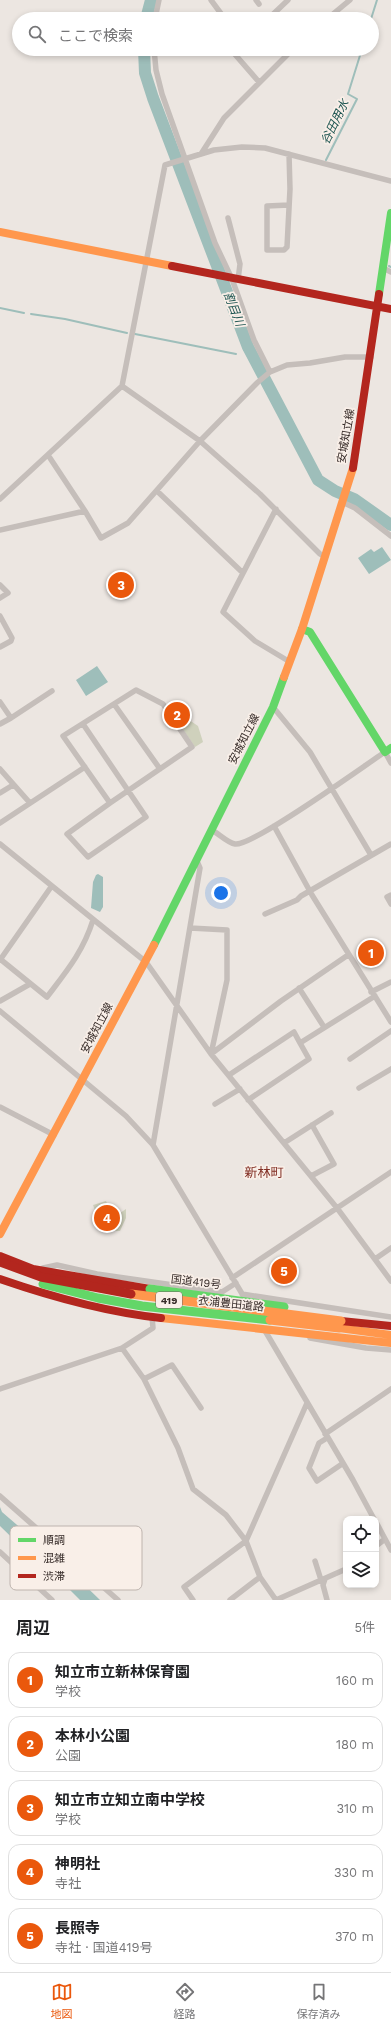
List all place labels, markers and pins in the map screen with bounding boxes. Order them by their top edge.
pin: 3 [108,570,134,600]
pin: 2 [164,700,190,730]
pin: 1 [358,938,384,968]
pin: 4 [94,1203,120,1233]
pin: 5 [271,1256,297,1286]

